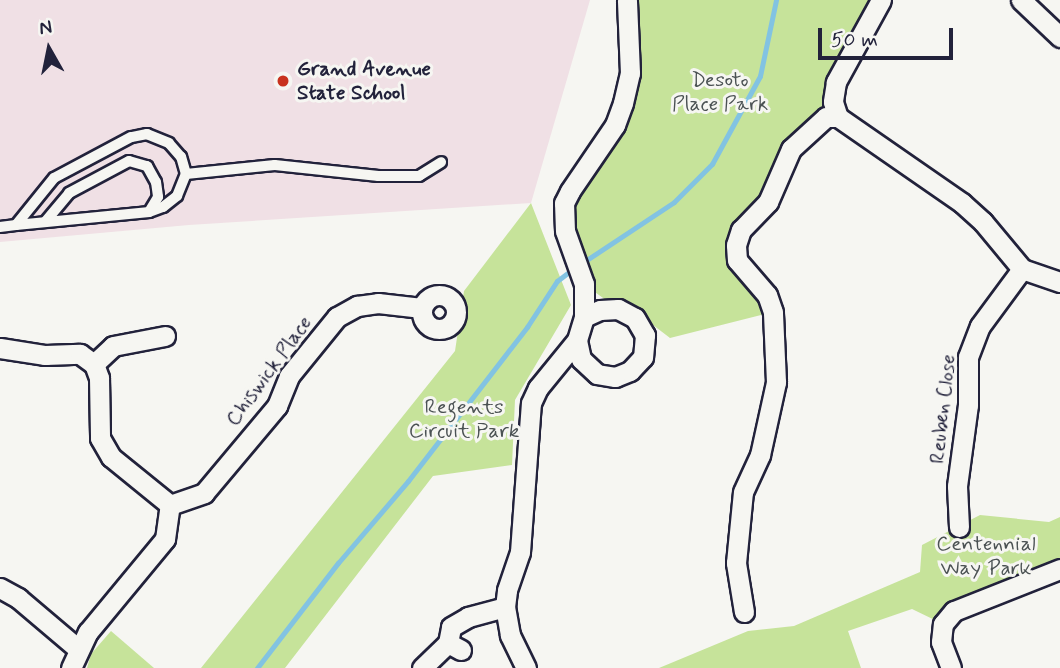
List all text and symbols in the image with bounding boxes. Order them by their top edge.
north arrow [14,14,84,84]
text: N [37,14,54,41]
scale bar [822,14,957,58]
text: 50 m [831,26,878,54]
place label: Grand Avenue State School [297,56,428,106]
park label: Desoto Place Park [673,67,767,117]
marker: Grand Avenue State School [275,73,291,89]
street label: Chiswick Place [221,311,317,431]
street label: Reuben Close [925,351,961,467]
park label: Regents Circuit Park [409,394,519,444]
park label: Centennial Way Park [936,531,1036,581]

